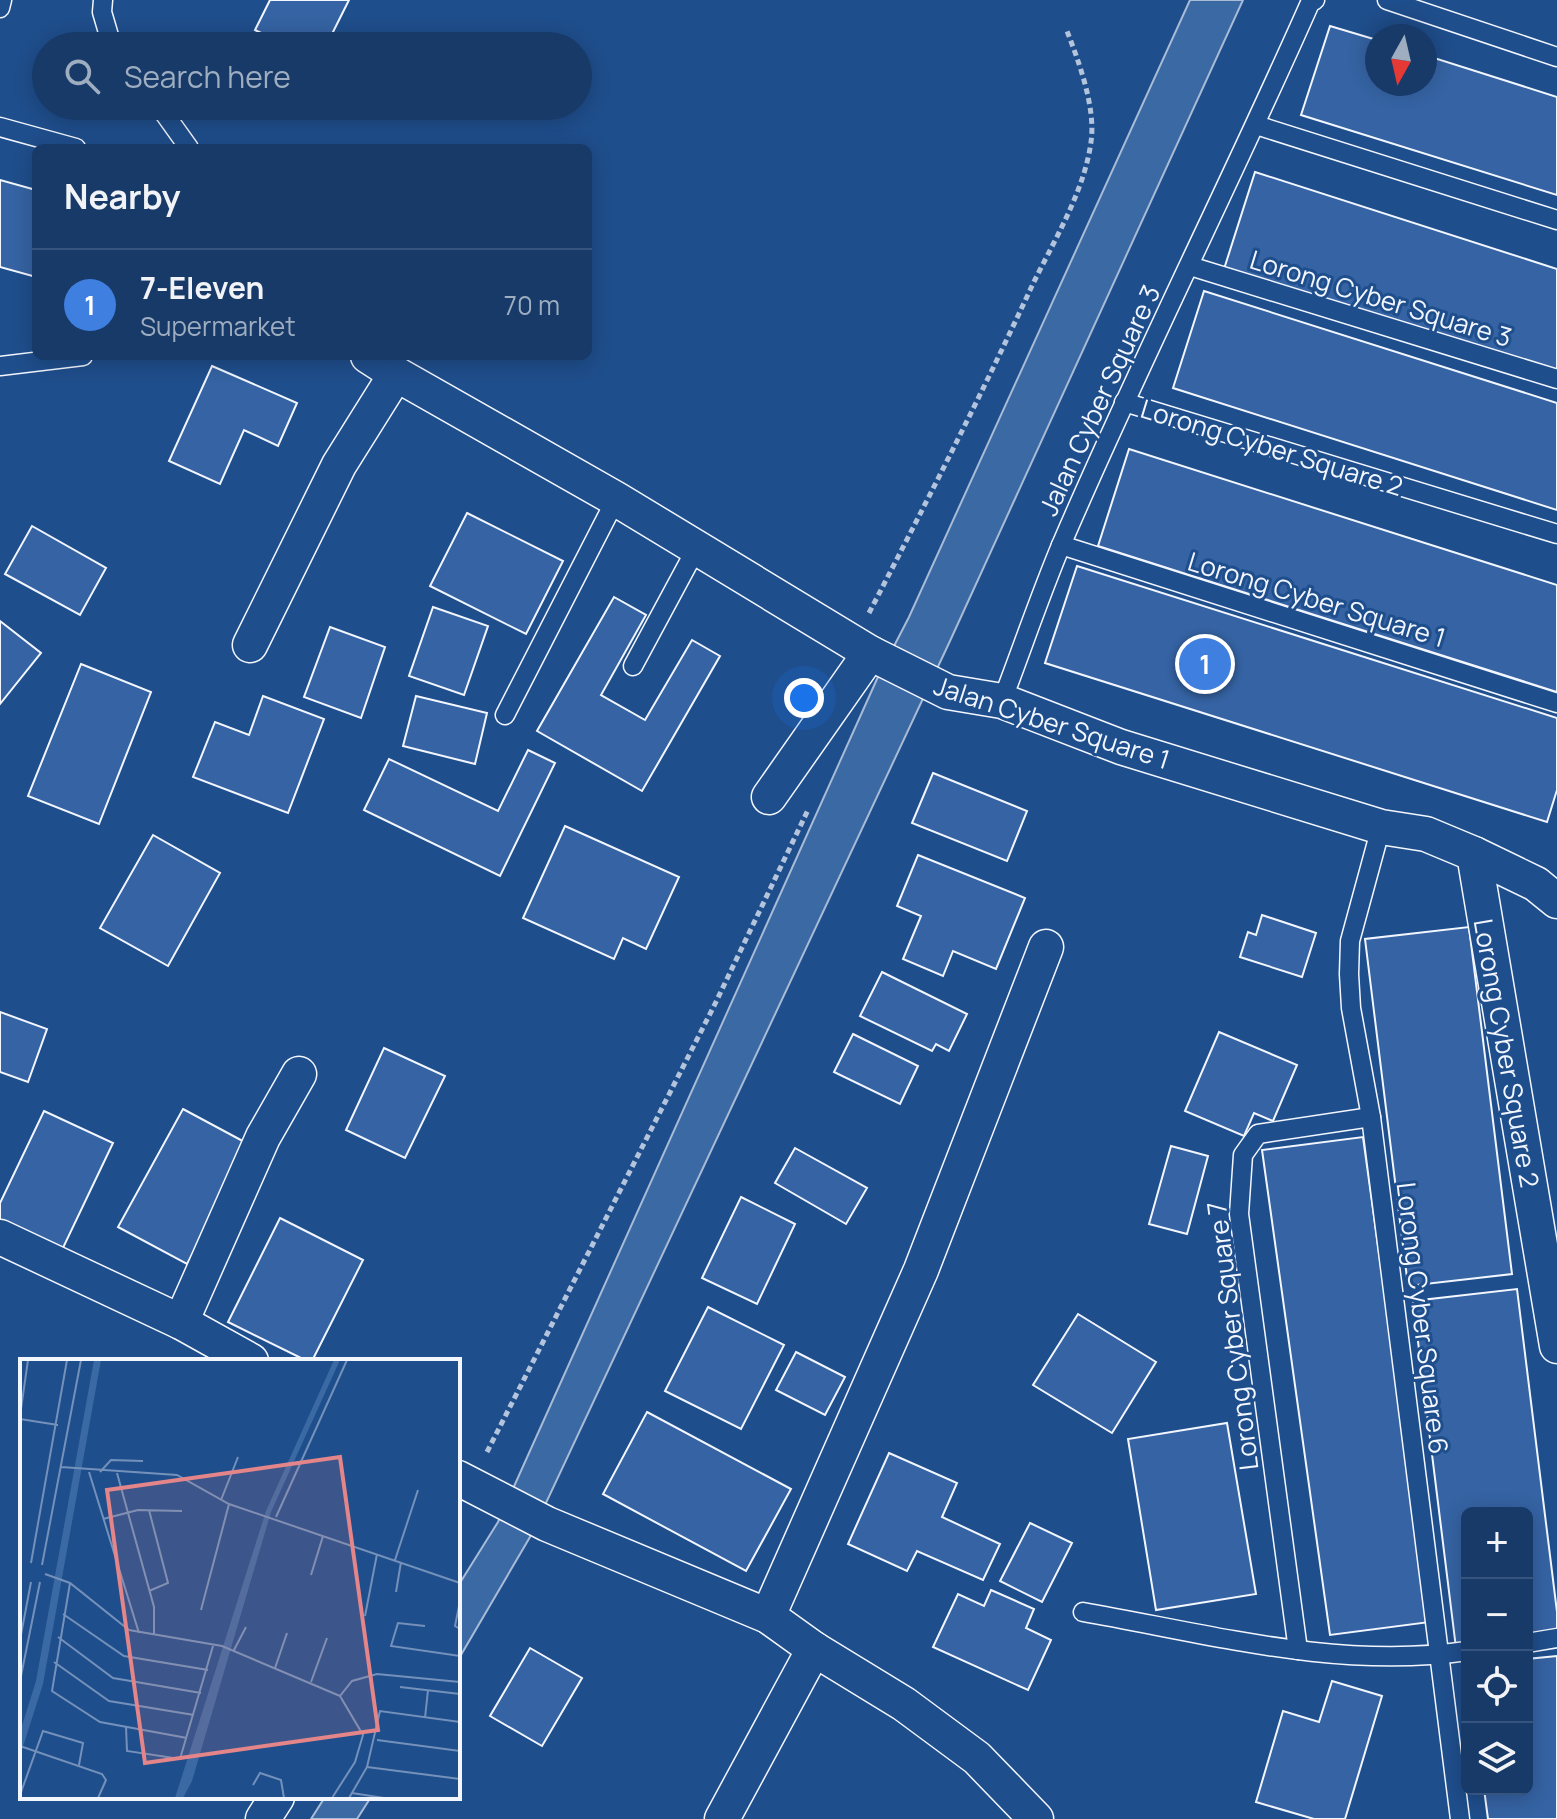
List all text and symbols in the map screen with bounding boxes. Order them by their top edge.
north arrow [1365,24,1437,96]
search box [32,32,592,120]
icon: search [60,54,104,98]
text: Search here [124,56,291,97]
text: Nearby [64,173,180,219]
street label: Lorong Cyber Square 3 [1246,241,1516,355]
text: 7-Eleven [140,267,264,308]
street label: Jalan Cyber Square 3 [1030,279,1168,521]
text: 1 [84,287,96,323]
text: 70 m [504,287,560,323]
text: Supermarket [140,308,296,344]
street label: Lorong Cyber Square 2 [1137,390,1407,504]
street label: Lorong Cyber Square 1 [1184,543,1450,655]
pin: 1 [1179,634,1231,694]
street label: Jalan Cyber Square 1 [929,667,1175,777]
your location [784,678,824,718]
street label: Lorong Cyber Square 2 [1466,916,1548,1190]
street label: Lorong Cyber Square 6 [1388,1180,1458,1456]
street label: Lorong Cyber Square 7 [1198,1200,1266,1472]
inset map [20,1359,460,1799]
map controls [1461,1507,1533,1795]
button: + [1461,1507,1533,1579]
button: − [1461,1579,1533,1651]
button: locate [1461,1651,1533,1723]
button: layers [1461,1723,1533,1795]

